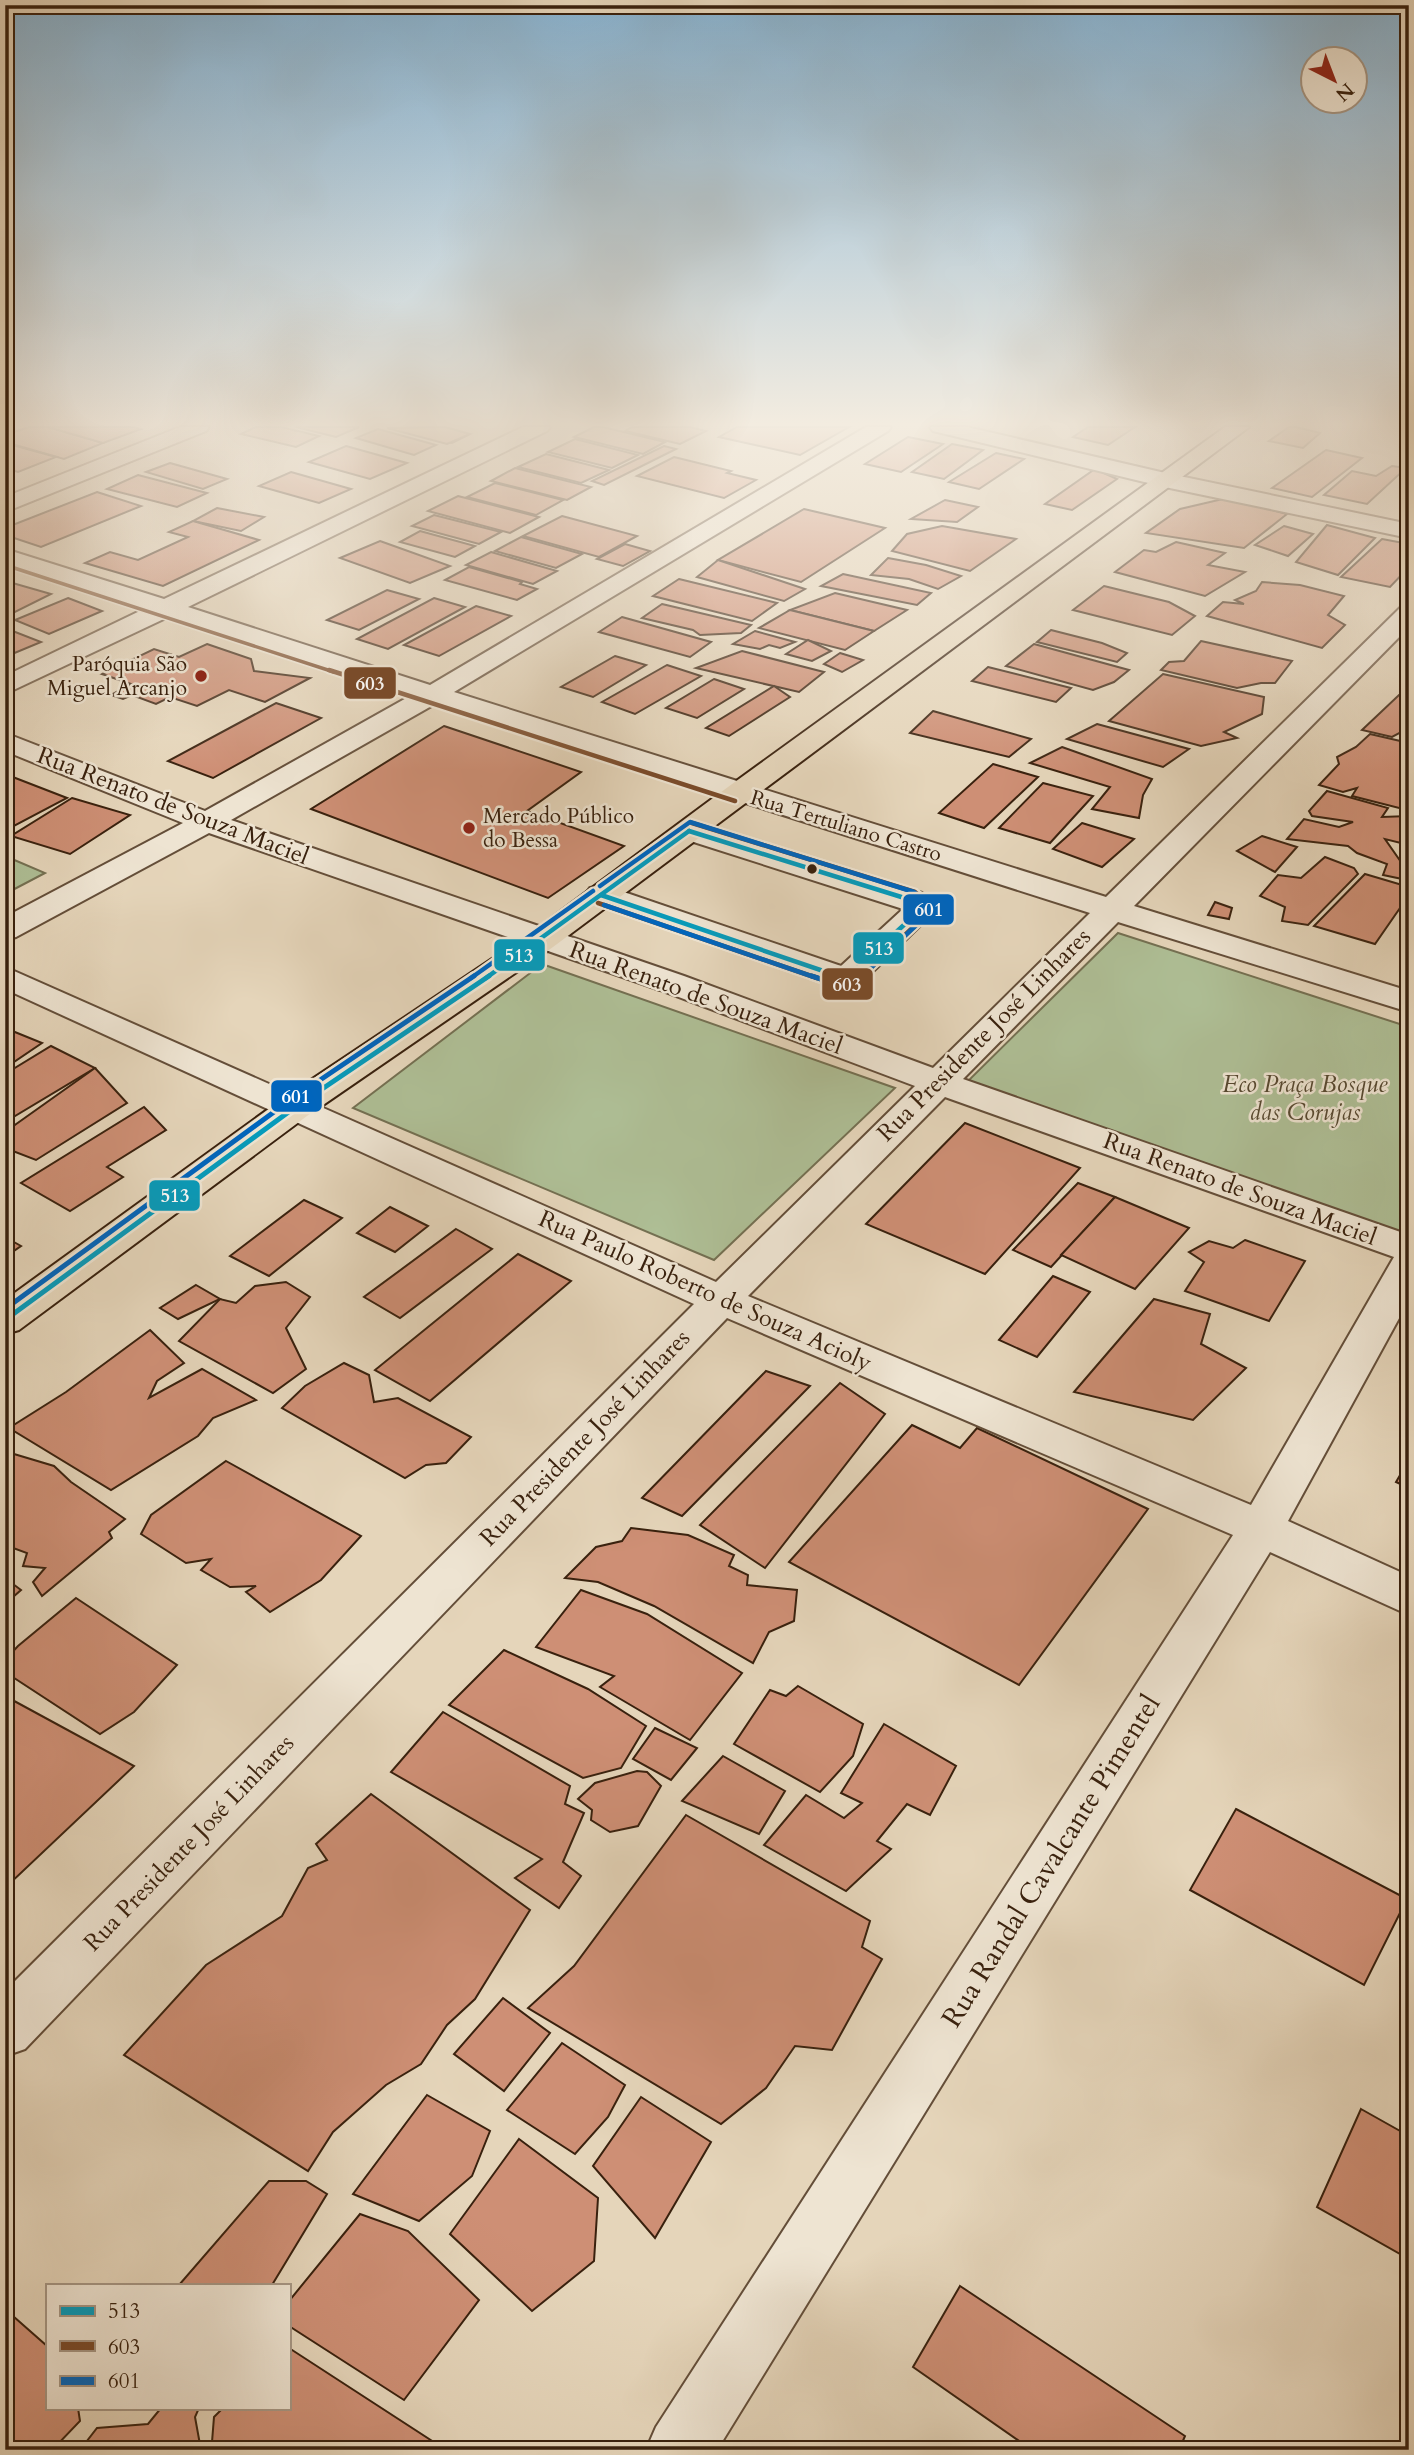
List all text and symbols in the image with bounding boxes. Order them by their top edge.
north arrow [1298,46,1368,116]
text: N [1330,77,1360,107]
place label: Paróquia São Miguel Arcanjo [47,650,187,703]
line badge: 603 [343,666,397,700]
marker: Paróquia São Miguel Arcanjo [193,668,209,684]
text: 603 [355,671,385,697]
street label: Rua Renato de Souza Maciel [32,739,314,873]
street label: Rua Tertuliano Castro [747,783,945,869]
place label: Mercado Público do Bessa [483,802,634,855]
marker: Mercado Público do Bessa [461,820,477,836]
unlabelled marker [805,862,819,876]
line badge: 601 [902,893,955,926]
text: 601 [914,897,944,923]
street label: Rua Presidente José Linhares [870,921,1098,1149]
line badge: 513 [852,931,905,965]
street label: Rua Renato de Souza Maciel [565,933,847,1063]
text: 513 [864,936,894,962]
line badge: 513 [493,938,546,972]
text: 513 [504,943,534,969]
line badge: 603 [821,967,874,1001]
text: 603 [832,972,862,998]
park label: Eco Praça Bosque das Corujas [1222,1068,1388,1129]
line badge: 601 [270,1079,323,1113]
text: 601 [281,1084,311,1110]
street label: Rua Renato de Souza Maciel [1099,1124,1381,1254]
line badge: 513 [148,1179,201,1212]
text: 513 [160,1183,190,1209]
street label: Rua Paulo Roberto de Souza Acioly [533,1202,877,1380]
street label: Rua Presidente José Linhares [472,1322,698,1554]
street label: Rua Randal Cavalcante Pimentel [933,1687,1169,2035]
street label: Rua Presidente José Linhares [76,1727,302,1959]
legend [46,2284,290,2410]
text: 513 [108,2297,140,2326]
text: 603 [108,2333,140,2362]
text: 601 [108,2367,140,2396]

